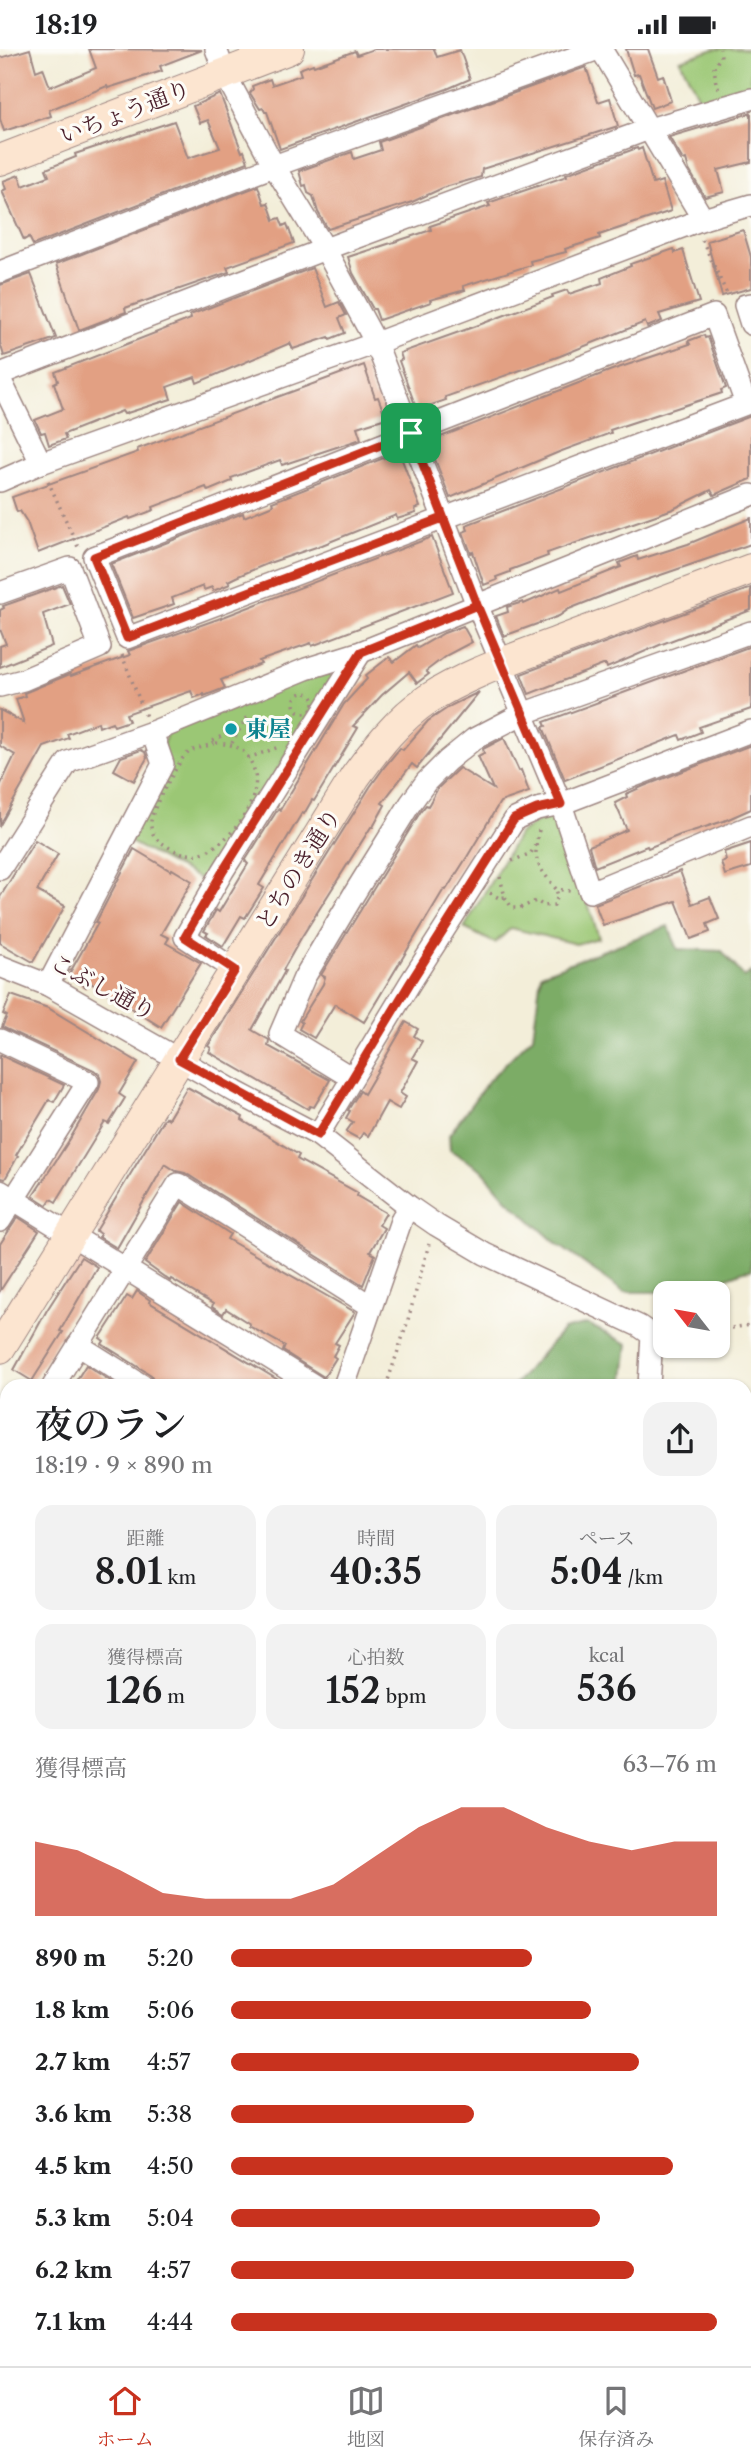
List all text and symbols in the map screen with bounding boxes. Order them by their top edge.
text: 18:19 [35,9,98,41]
street label: いちょう通り [56,74,194,150]
pin [381,403,441,463]
icon: arrive [392,414,430,452]
place label: 東屋 [245,715,291,743]
marker: 東屋 [223,721,239,737]
street label: とちのき通り [250,803,346,935]
street label: こぶし通り [46,948,160,1026]
north arrow [653,1281,730,1358]
map controls [653,1281,730,1358]
text: 夜のラン [35,1401,187,1448]
button: share [643,1402,717,1476]
text: 18:19 · 9 × 890 m [35,1451,213,1479]
text: 距離 [126,1527,164,1550]
text: 時間 [357,1527,395,1550]
text: ペース [579,1527,635,1550]
text: 8.01 [94,1550,162,1593]
text: 40:35 [330,1550,422,1593]
text: 5:04 [550,1550,622,1593]
text: km [162,1566,196,1589]
text: /km [622,1566,663,1589]
text: kcal [589,1644,625,1667]
text: 獲得標高 [107,1646,183,1669]
text: 心拍数 [347,1646,405,1669]
text: 536 [577,1667,636,1710]
text: 126 [106,1669,162,1712]
text: 152 [325,1669,381,1712]
text: m [162,1685,185,1708]
text: bpm [381,1685,427,1708]
text: 63–76 m [622,1750,717,1778]
text: 獲得標高 [35,1754,127,1782]
text: 890 m [35,1944,106,1972]
text: 5:20 [147,1944,194,1972]
text: 1.8 km [35,1996,110,2024]
text: 5:06 [147,1996,194,2024]
text: 2.7 km [35,2048,111,2076]
text: 4:57 [147,2048,191,2076]
text: 3.6 km [35,2100,112,2128]
text: 5:38 [147,2100,192,2128]
text: 4.5 km [35,2152,112,2180]
text: 4:50 [147,2152,194,2180]
text: 5.3 km [35,2204,111,2232]
text: 5:04 [147,2204,194,2232]
text: 6.2 km [35,2256,113,2284]
text: 4:57 [147,2256,191,2284]
text: 7.1 km [35,2308,106,2336]
text: 4:44 [147,2308,193,2336]
tab: ホーム [97,2382,154,2451]
tab: 地図 [347,2382,385,2451]
tab: 保存済み [578,2382,654,2451]

